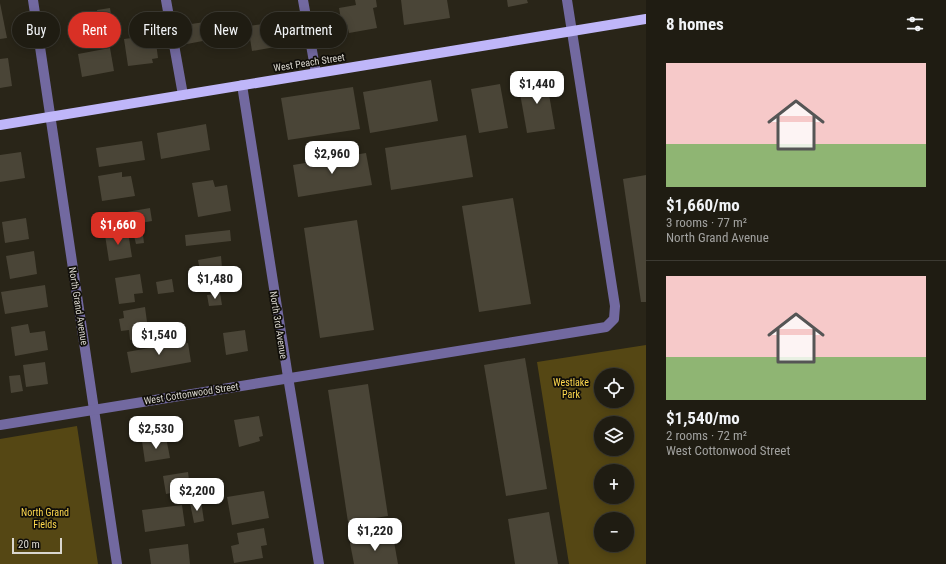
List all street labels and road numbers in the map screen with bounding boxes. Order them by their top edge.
street label: West Peach Street [273,51,346,74]
street label: North Grand Avenue [67,266,90,346]
street label: North 3rd Avenue [268,290,289,360]
street label: West Cottonwood Street [143,381,239,406]

